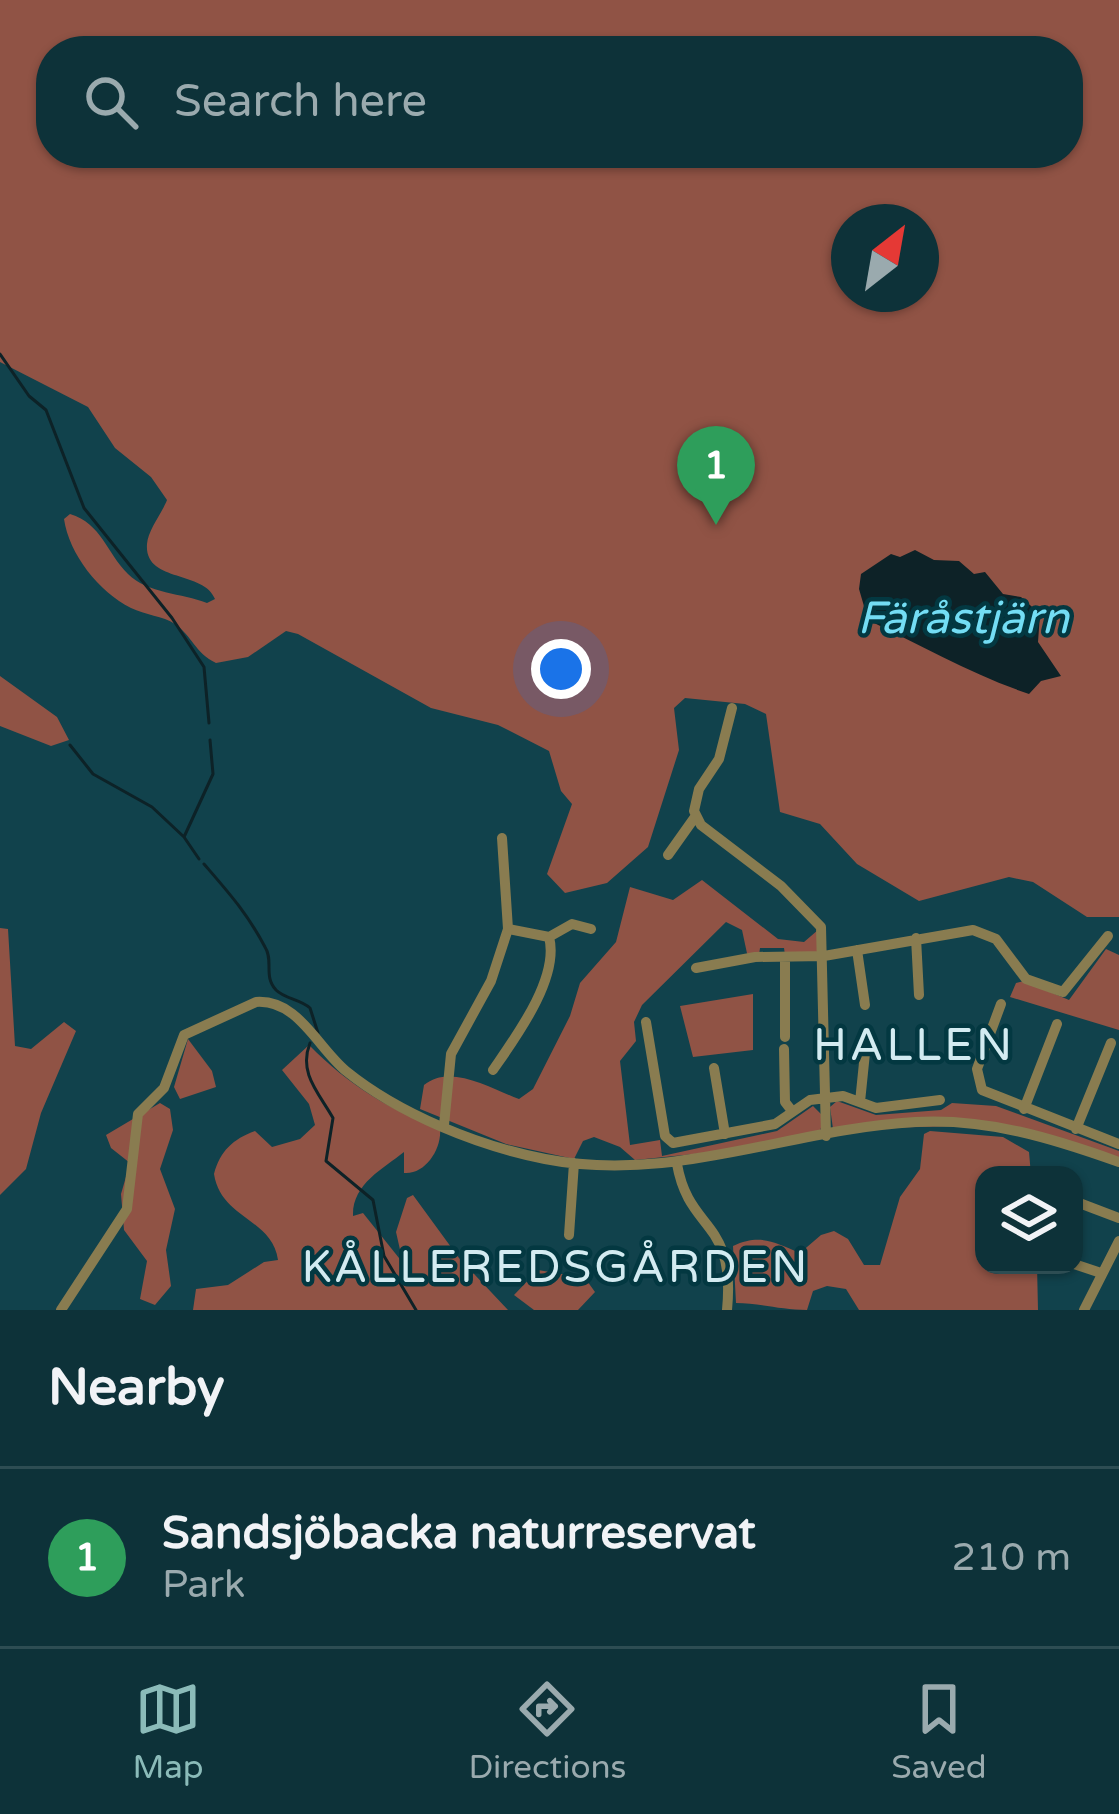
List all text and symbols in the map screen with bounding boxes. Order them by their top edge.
search box [36,36,1083,168]
icon: search [78,69,144,135]
text: Search here [174,75,427,129]
north arrow [831,204,939,312]
pin: 1 [677,426,755,525]
water label: Färåstjärn [857,592,1070,646]
your location [531,639,591,699]
district label: HALLEN [813,1019,1015,1073]
map controls [975,1166,1083,1274]
button: layers [975,1166,1083,1274]
district label: KÅLLEREDSGÅRDEN [302,1239,810,1295]
text: Nearby [48,1357,225,1419]
text: Sandsjöbacka naturreservat [162,1507,756,1561]
text: 1 [75,1534,99,1581]
text: 210 m [952,1534,1071,1581]
text: Park [162,1561,245,1608]
tab: Map [132,1676,204,1787]
tab: Directions [468,1676,626,1787]
tab: Saved [891,1676,987,1787]

